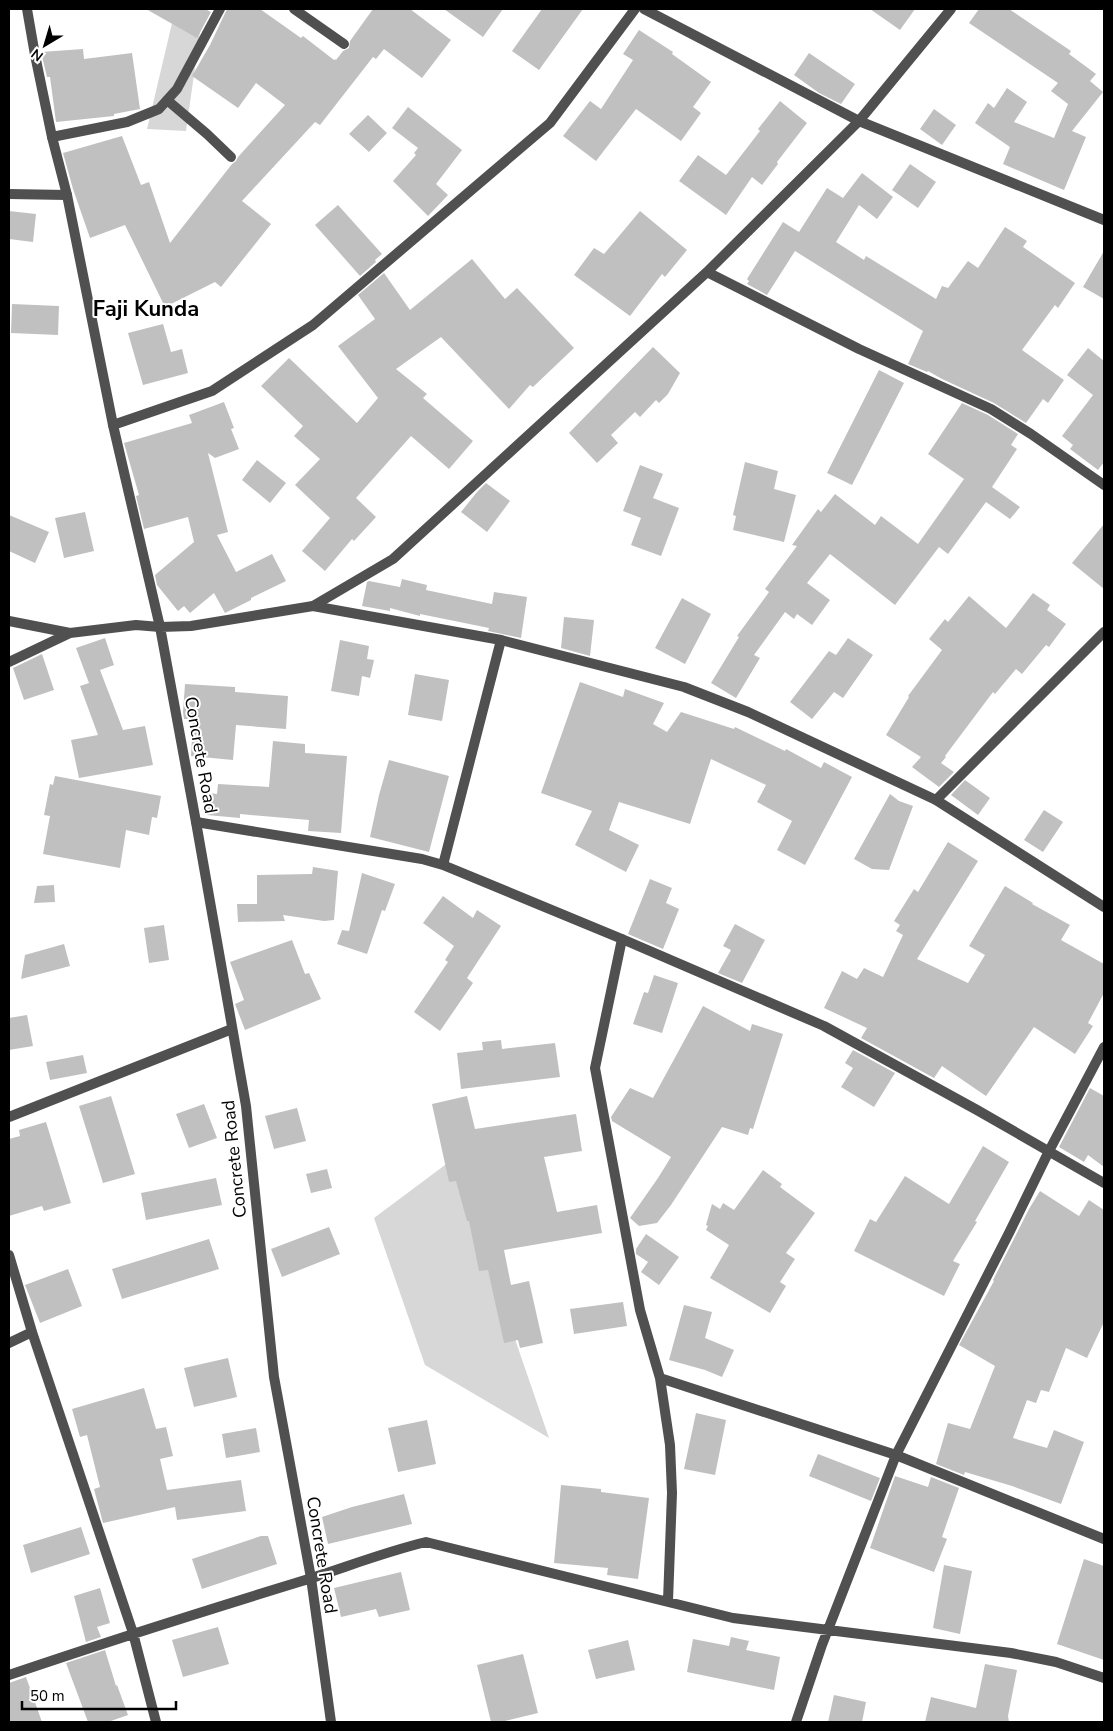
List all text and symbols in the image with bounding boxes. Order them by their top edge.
north arrow [20,20,70,70]
text: N [27,44,47,66]
district label: Faji Kunda [93,294,199,324]
street label: Concrete Road [179,695,223,815]
street label: Concrete Road [216,1099,252,1219]
street label: Concrete Road [301,1495,343,1615]
scale bar [22,1678,176,1710]
text: 50 m [30,1686,65,1706]

